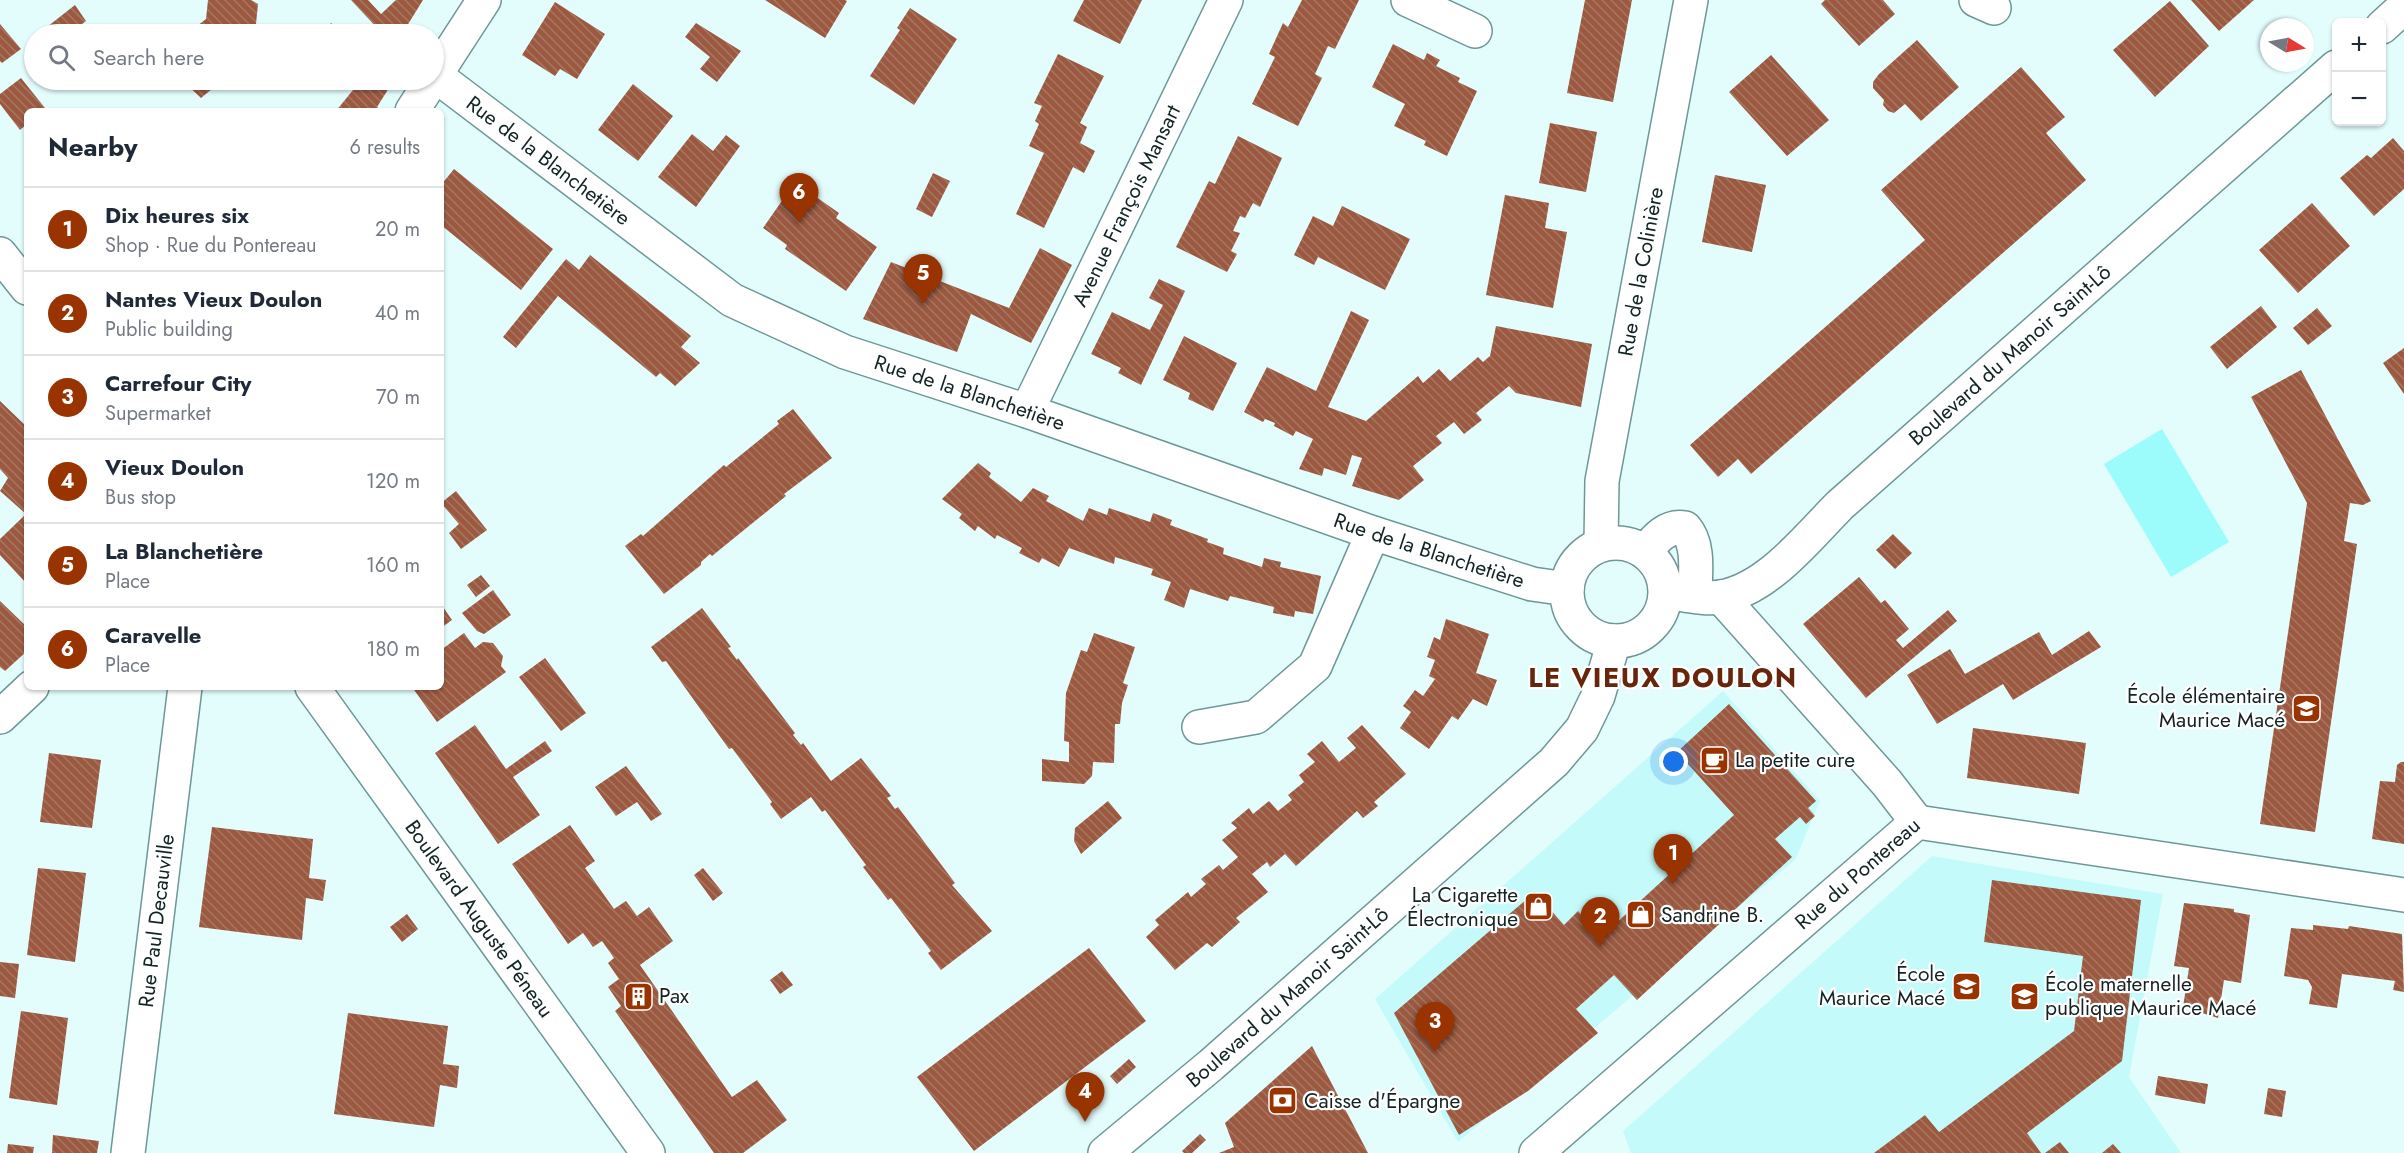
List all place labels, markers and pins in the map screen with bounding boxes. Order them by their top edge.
pin: 6 [780,174,818,223]
pin: 5 [904,254,942,304]
place label: École élémentaire Maurice Macé [2127,681,2285,735]
school or university icon: École élémentaire Maurice Macé [2290,692,2322,724]
cafe icon: La petite cure [1698,744,1730,776]
place label: La petite cure [1735,745,1855,775]
pin: 1 [1654,834,1692,884]
place label: La Cigarette Électronique [1407,880,1518,934]
shop icon: La Cigarette Électronique [1523,891,1555,923]
pin: 2 [1580,898,1620,947]
shop icon: Sandrine B. [1624,899,1656,931]
place label: Sandrine B. [1661,900,1764,930]
place label: École Maurice Macé [1819,959,1945,1013]
place label: École maternelle publique Maurice Macé [2045,969,2256,1023]
school or university icon: École Maurice Macé [1950,970,1982,1002]
building icon: Pax [622,980,654,1012]
school or university icon: École maternelle publique Maurice Macé [2008,980,2040,1012]
place label: Pax [659,981,689,1011]
pin: 3 [1416,1002,1454,1052]
pin: 4 [1066,1072,1104,1122]
bank icon: Caisse d'Épargne [1267,1085,1299,1117]
place label: Caisse d'Épargne [1304,1086,1460,1116]

